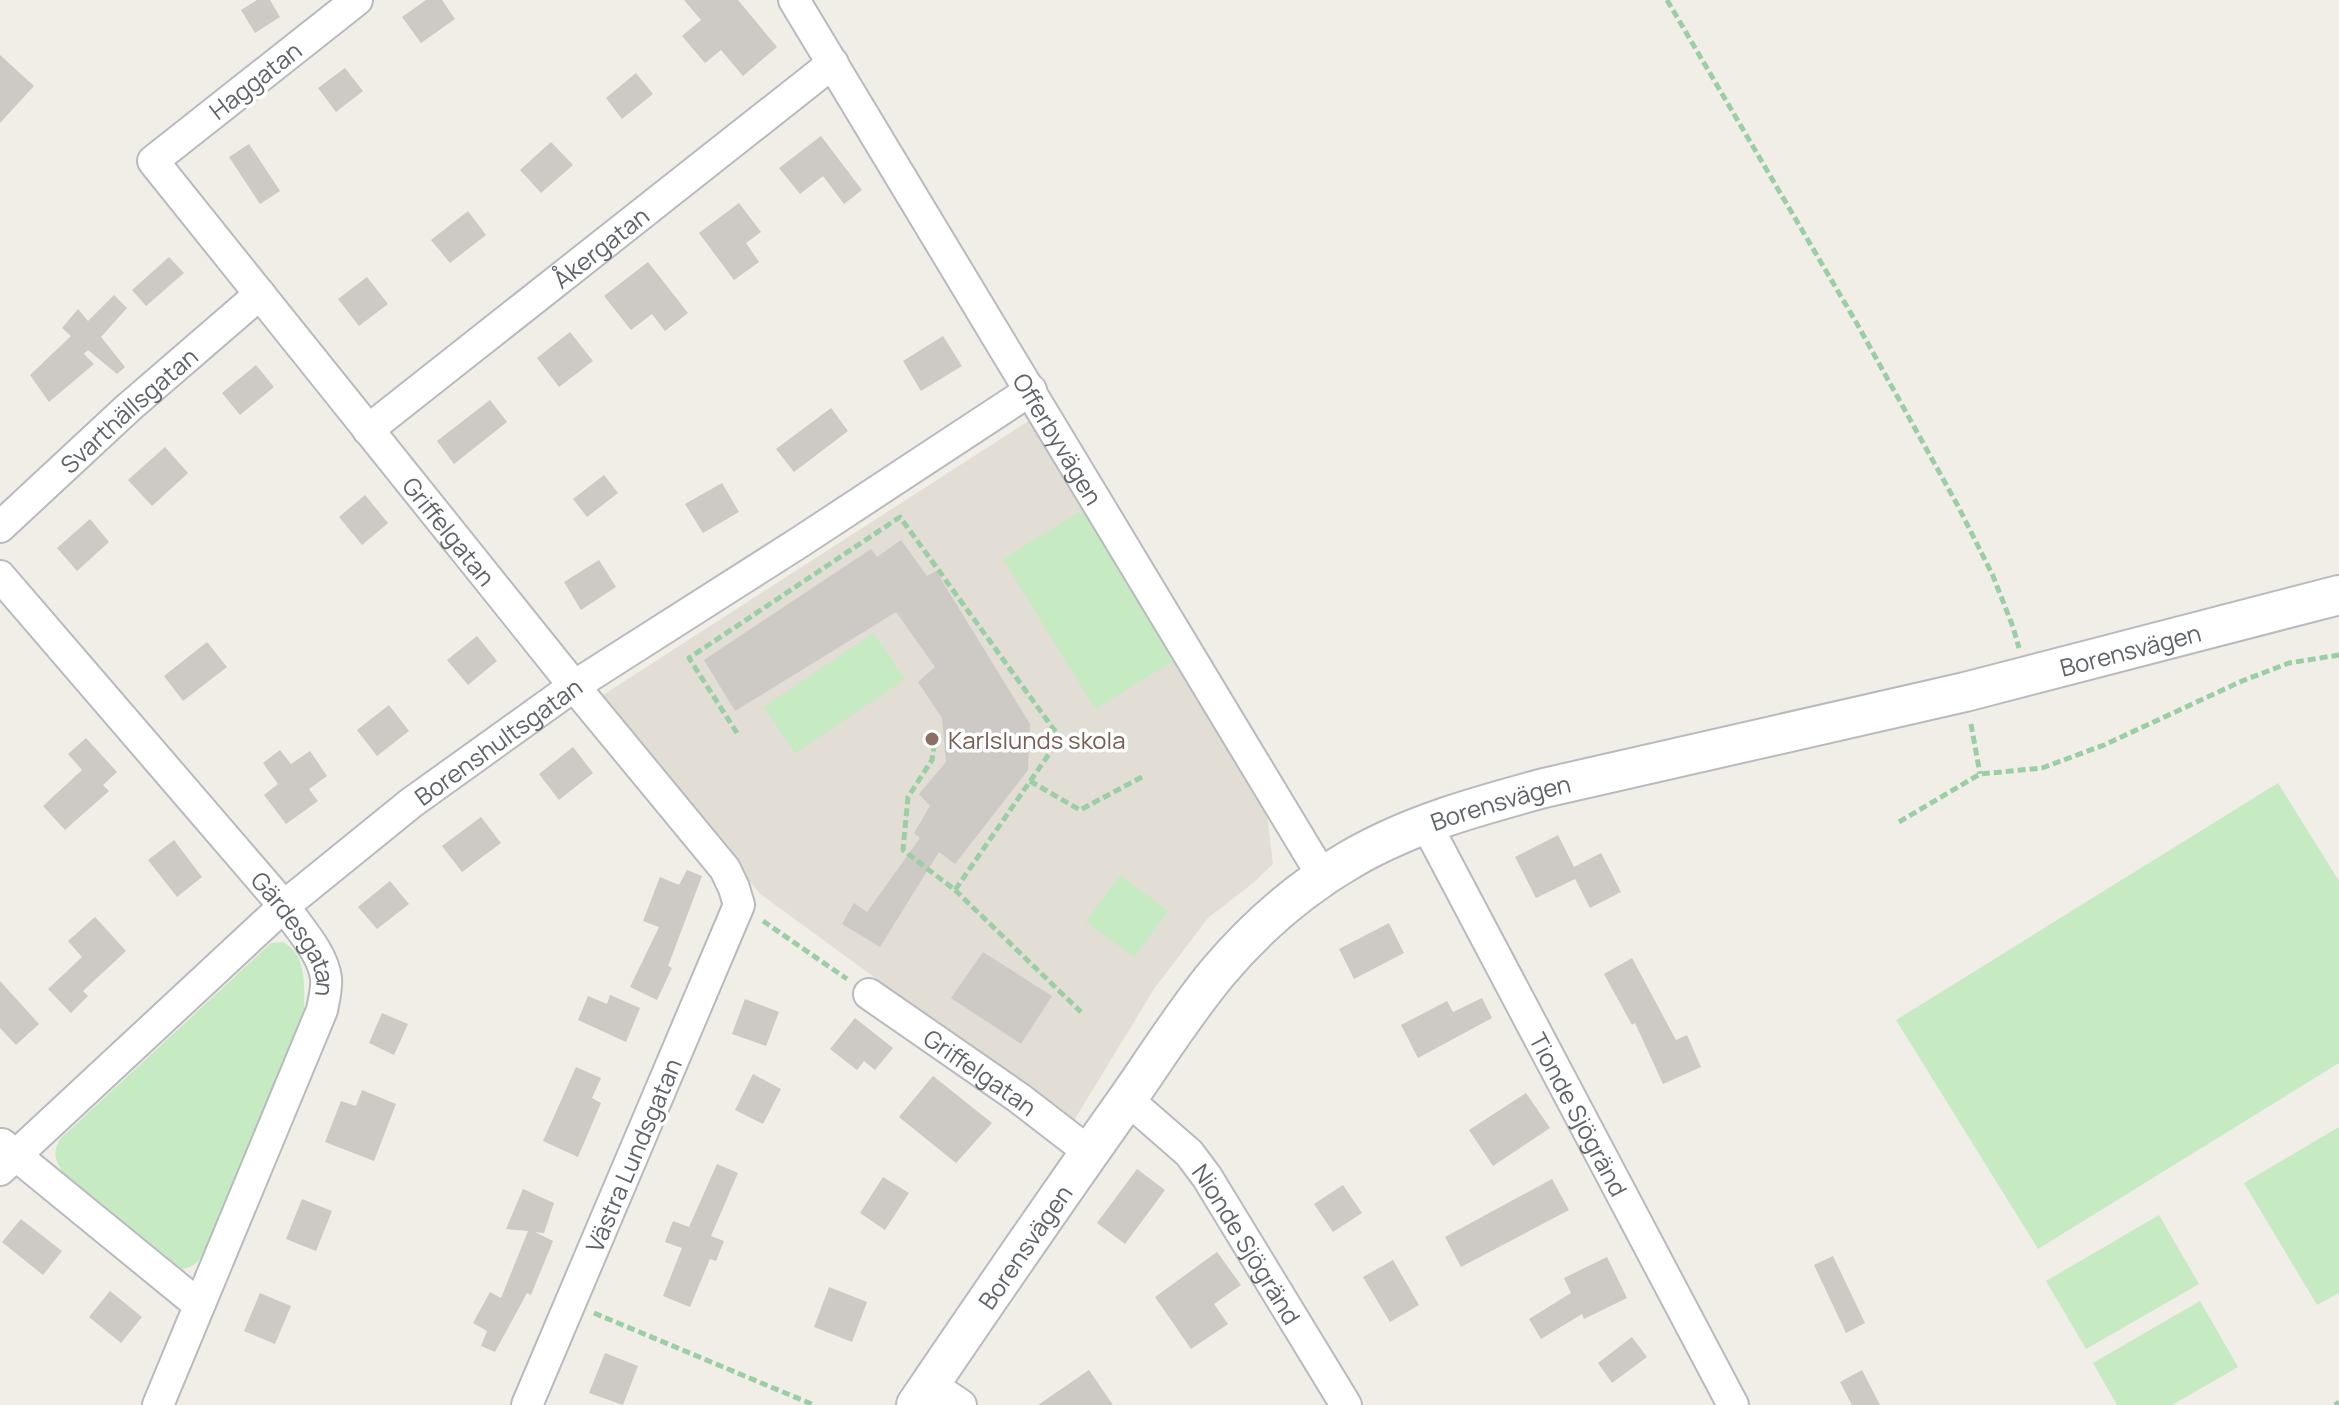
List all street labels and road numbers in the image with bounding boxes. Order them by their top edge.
street label: Haggatan [202,34,308,126]
street label: Åkergatan [545,198,655,295]
street label: Svarthällsgatan [52,339,204,480]
street label: Offerbyvägen [1006,366,1111,511]
street label: Griffelgatan [396,469,503,592]
street label: Borensvägen [2056,615,2204,683]
street label: Borenshultsgatan [407,669,588,812]
street label: Borensvägen [1426,766,1574,838]
street label: Gärdesgatan [244,864,343,998]
street label: Griffelgatan [918,1021,1044,1123]
street label: Tionde Sjögränd [1522,1026,1636,1202]
street label: Västra Lundsgatan [577,1053,689,1257]
street label: Nionde Sjögränd [1186,1156,1309,1330]
street label: Borensvägen [970,1178,1079,1315]

